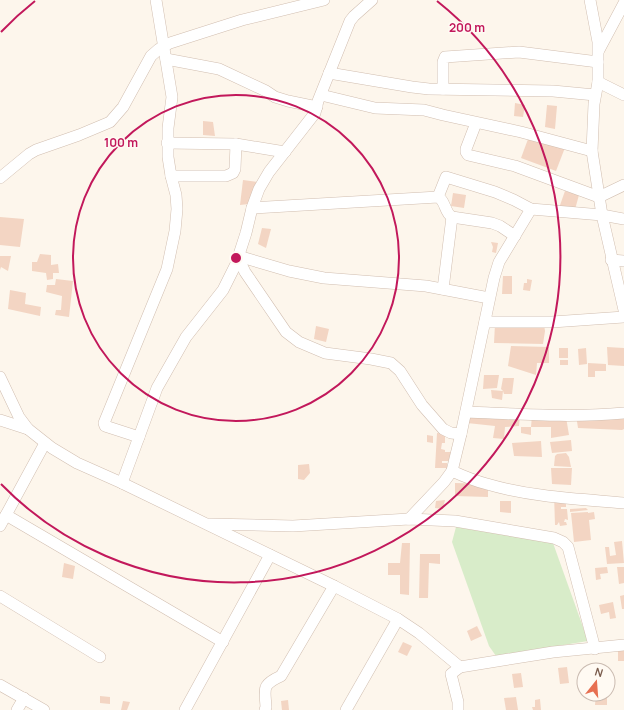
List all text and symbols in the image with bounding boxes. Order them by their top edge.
text: 200 m [449,19,485,36]
text: 100 m [104,134,138,151]
centre of rings [229,251,243,265]
north arrow [576,662,616,702]
text: N [593,664,605,680]

